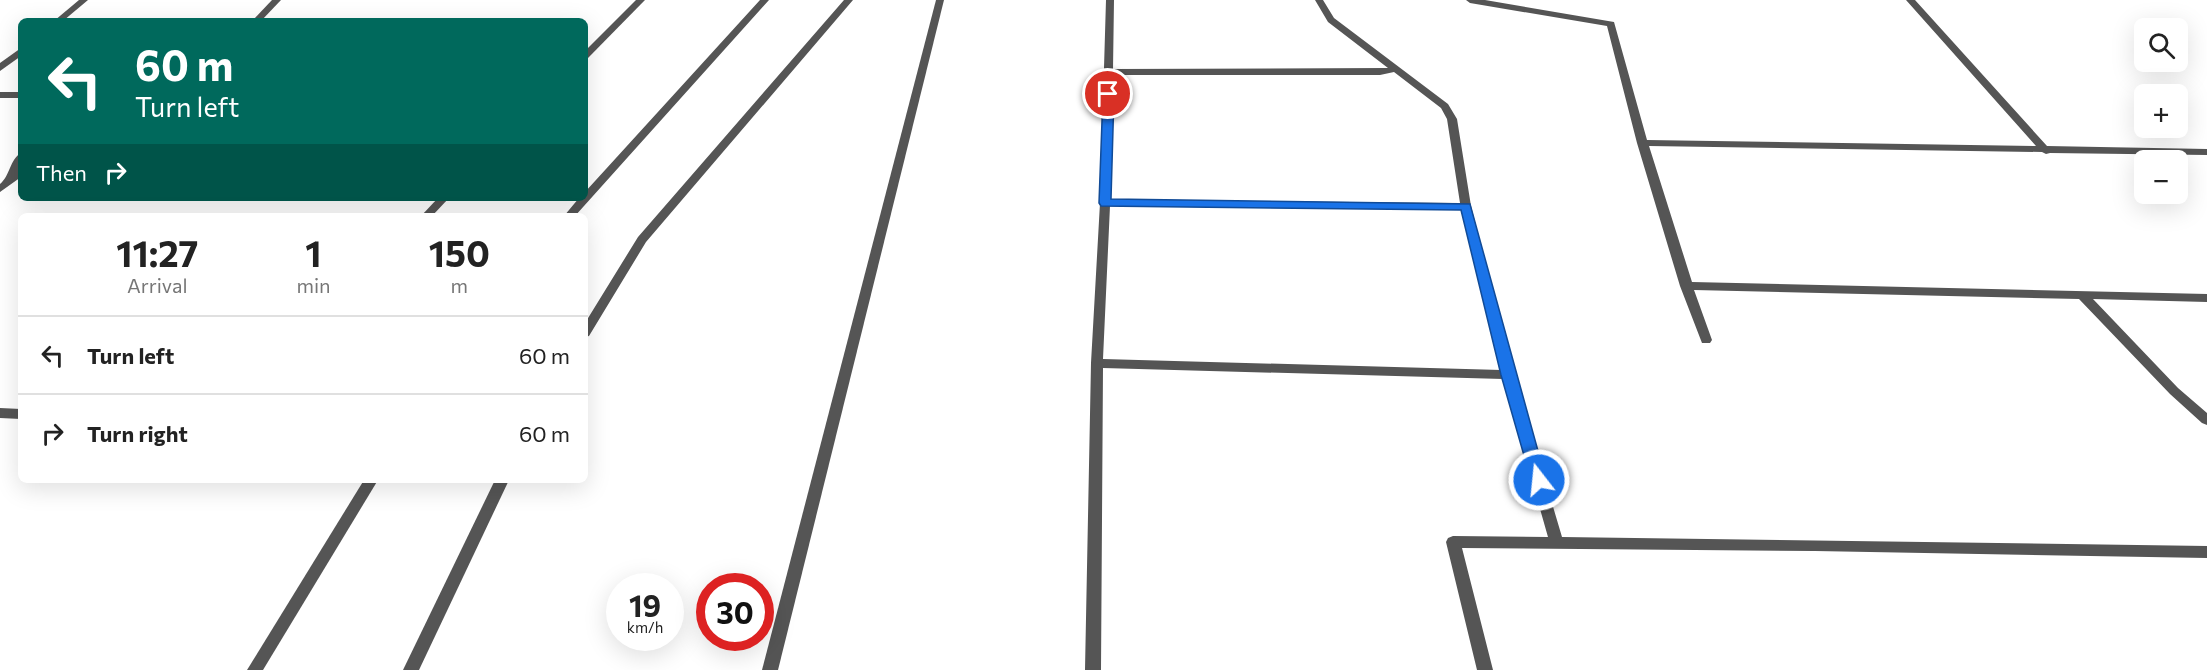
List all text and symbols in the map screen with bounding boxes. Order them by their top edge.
map controls [2134,18,2188,204]
button: search [2134,18,2188,72]
text: 60 m [135,38,234,90]
icon: left [36,42,114,120]
pin [1082,68,1133,119]
icon: arrive [1091,77,1124,110]
button: + [2134,84,2188,138]
text: Turn left [135,90,239,123]
button: − [2134,150,2188,204]
icon: right [99,156,132,189]
text: Then [36,159,87,186]
text: 11:27 [116,230,198,274]
text: 1 [305,230,322,274]
text: 150 [429,230,490,274]
text: Arrival [127,273,187,297]
text: min [296,273,331,297]
text: m [451,273,468,297]
icon: left [36,339,69,372]
text: Turn left [87,342,174,369]
text: 60 m [519,342,570,369]
icon: right [36,417,69,450]
text: Turn right [87,420,188,447]
text: 60 m [519,420,570,447]
position arrow [1507,448,1571,512]
speed limit sign: 30 [696,573,774,651]
text: 19 [629,586,661,623]
text: km/h [627,618,663,636]

